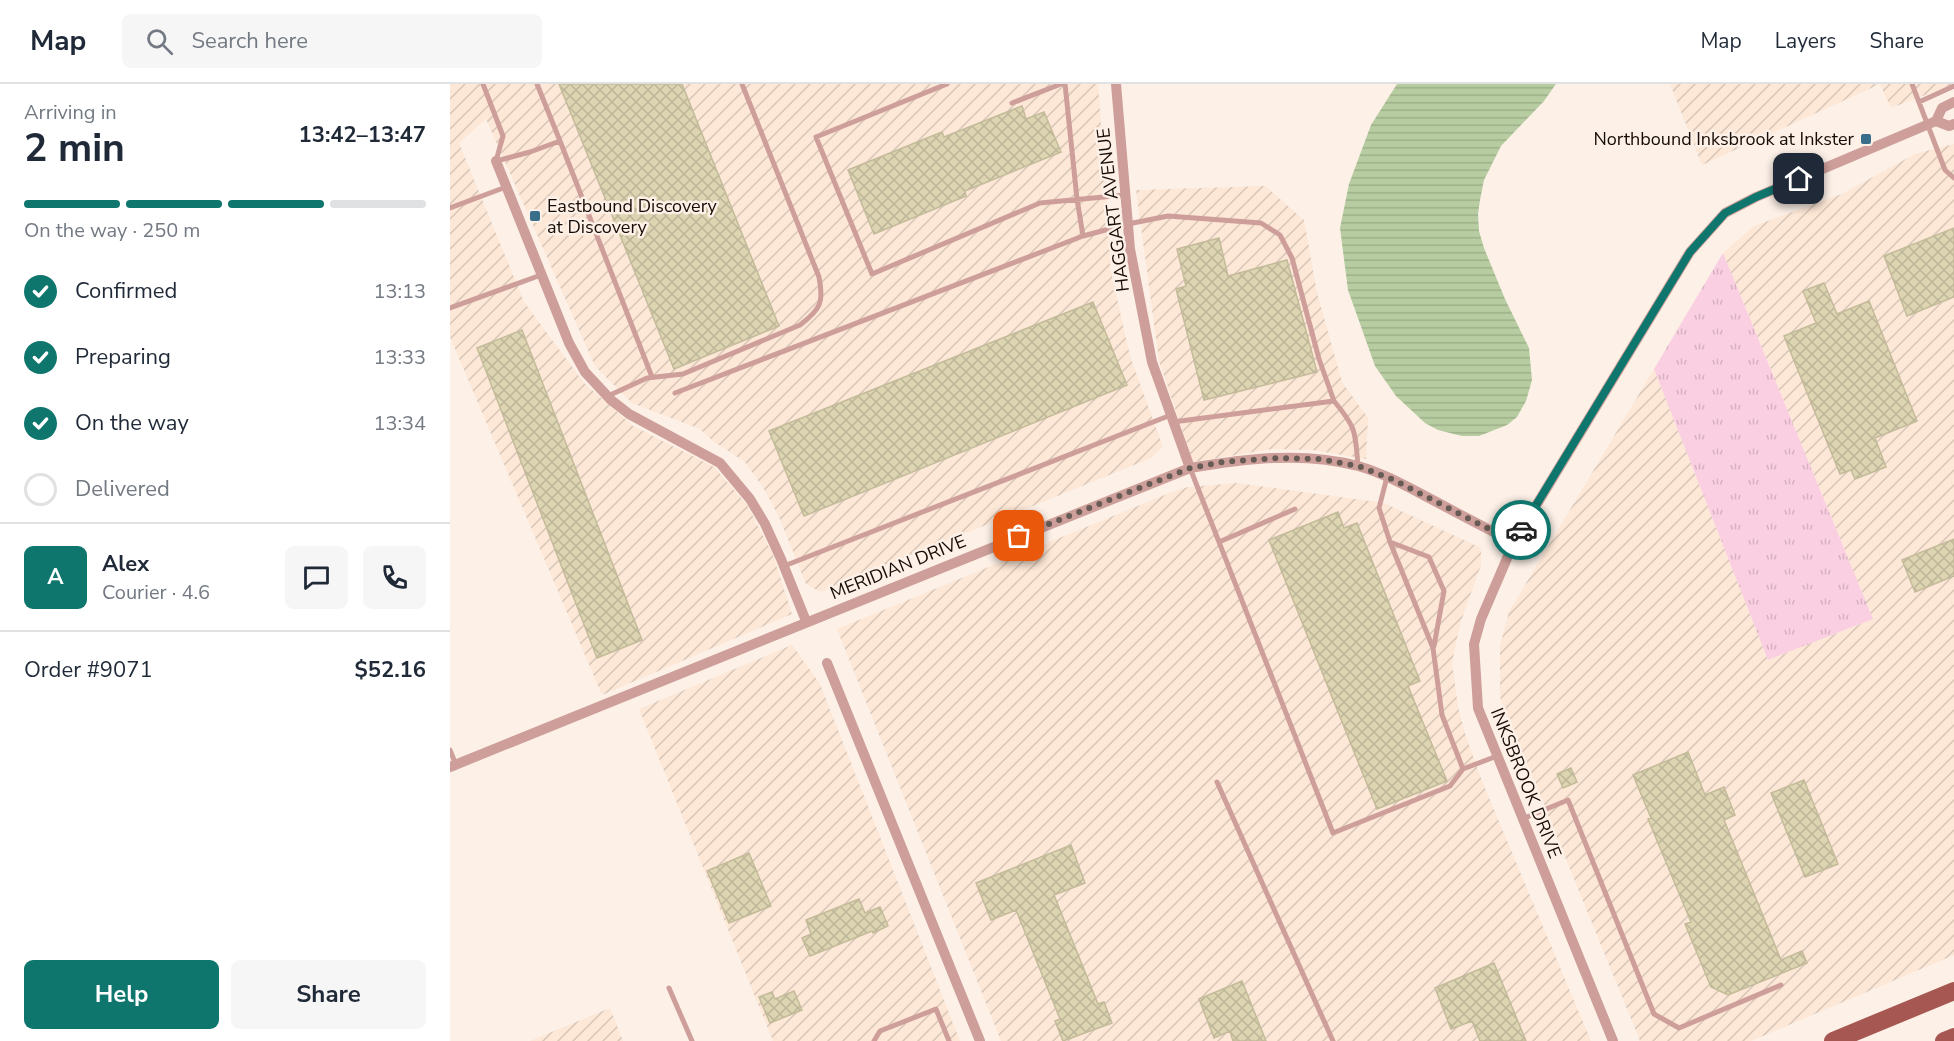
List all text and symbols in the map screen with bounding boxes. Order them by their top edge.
search box [122,14,542,68]
text: Map [30,22,86,60]
icon: search [143,25,176,58]
text: Search here [191,26,308,56]
text: Map [1700,27,1742,55]
text: Layers [1775,27,1836,55]
text: Share [1869,27,1924,55]
text: Arriving in [24,99,117,126]
text: 13:42–13:47 [298,120,426,150]
text: 2 min [24,122,125,175]
street label: HAGGART AVENUE [1091,127,1135,293]
place label: Northbound Inksbrook at Inkster [1594,127,1855,151]
marker: Northbound Inksbrook at Inkster [1859,132,1873,146]
pin [1773,153,1824,204]
icon: home [1782,162,1815,195]
place label: Eastbound Discovery at Discovery [547,194,718,239]
marker: Eastbound Discovery at Discovery [528,209,542,223]
text: On the way · 250 m [24,217,200,244]
icon: check [24,275,57,308]
text: Confirmed [75,276,177,306]
text: 13:13 [373,278,426,305]
icon: check [24,341,57,374]
text: Preparing [75,342,171,372]
text: 13:33 [373,344,426,371]
icon: check [24,407,57,440]
text: On the way [75,408,189,438]
text: 13:34 [373,410,426,437]
text: Delivered [75,474,170,504]
courier [1491,500,1551,560]
pin [993,510,1044,561]
icon: car [1505,514,1538,547]
icon: bag [1002,519,1035,552]
street label: MERIDIAN DRIVE [827,529,969,605]
button: chat [285,546,348,609]
button: phone [363,546,426,609]
text: Alex [102,549,149,579]
text: A [47,562,64,592]
text: Courier · 4.6 [102,579,210,606]
text: Order #9071 [24,655,153,685]
text: $52.16 [355,655,426,685]
street label: INKSBROOK DRIVE [1485,704,1567,862]
button: Help [24,960,219,1029]
button: Share [231,960,426,1029]

